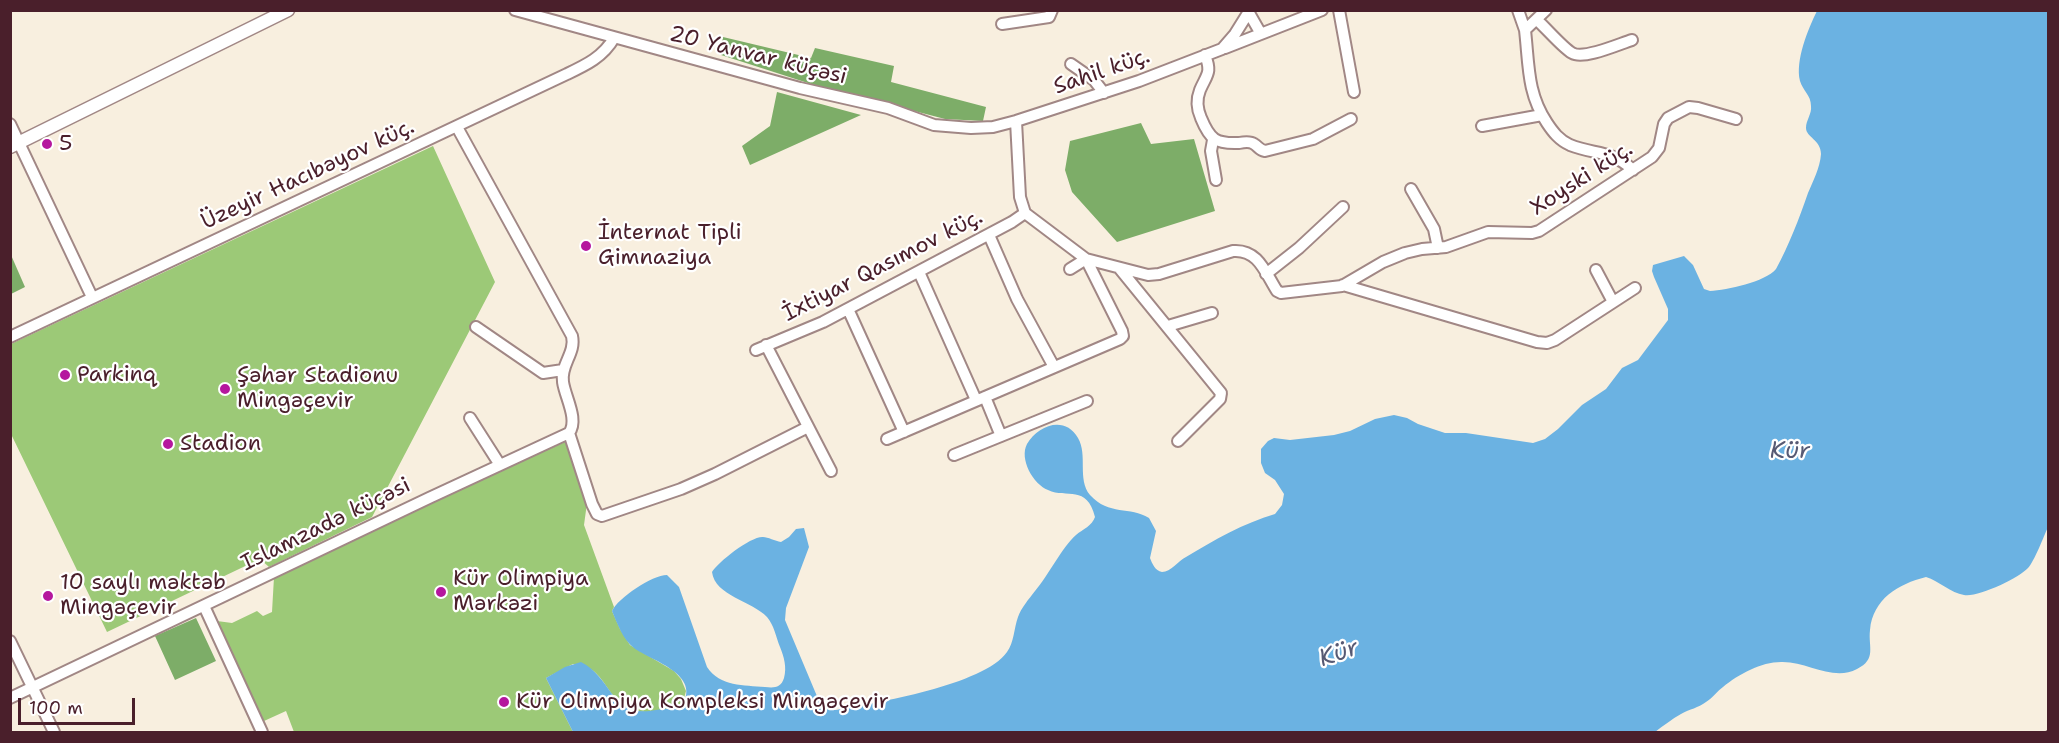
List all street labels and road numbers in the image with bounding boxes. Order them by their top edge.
street label: 20 Yanvar küçəsi [666,21,850,91]
street label: Sahil küç. [1050,43,1154,101]
street label: Üzeyir Hacıbəyov küç. [197,114,419,236]
street label: Xoyski küç. [1526,136,1638,222]
street label: İxtiyar Qasımov küç. [779,204,987,328]
street label: Islamzadə küçəsi [237,473,415,577]

